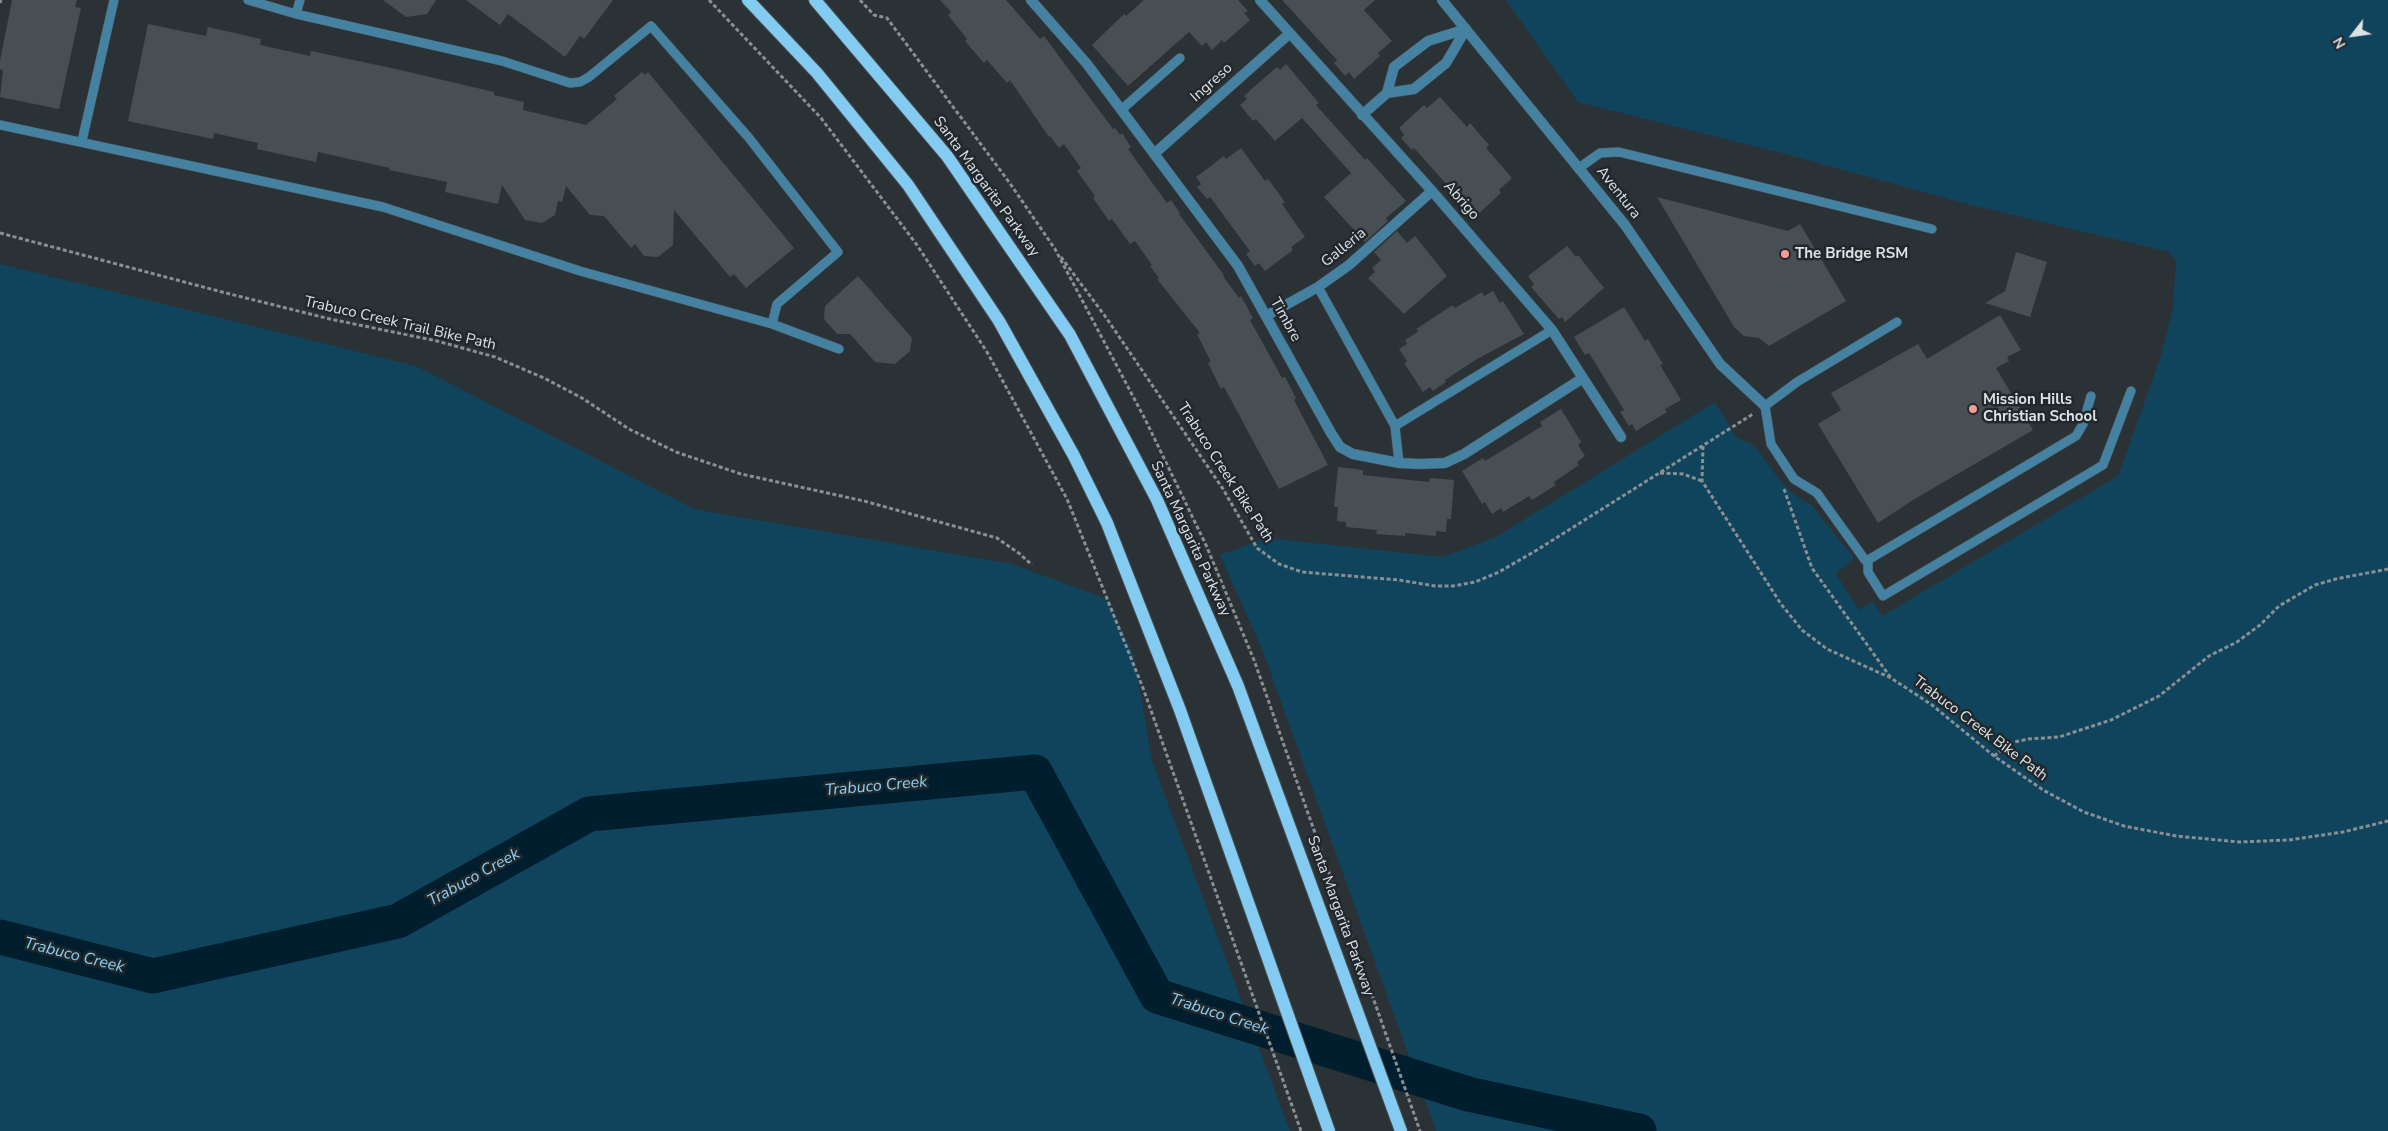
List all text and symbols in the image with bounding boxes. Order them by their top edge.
north arrow [2328,10,2378,60]
text: N [2329,33,2350,52]
street label: Ingreso [1187,60,1237,106]
street label: Santa Margarita Parkway [929,113,1043,261]
street label: Aventura [1592,163,1644,223]
street label: Abrigo [1439,178,1483,224]
street label: Galleria [1318,225,1370,271]
place label: The Bridge RSM [1795,245,1908,263]
marker: The Bridge RSM [1779,248,1791,260]
street label: Trabuco Creek Trail Bike Path [302,293,498,355]
street label: Timbre [1266,295,1304,345]
place label: Mission Hills Christian School [1983,391,2097,426]
street label: Trabuco Creek Bike Path [1173,400,1277,546]
marker: Mission Hills Christian School [1967,403,1979,415]
street label: Santa Margarita Parkway [1146,459,1234,619]
street label: Trabuco Creek Bike Path [1909,673,2051,785]
water label: Trabuco Creek [824,773,928,801]
street label: Santa Margarita Parkway [1303,833,1377,999]
water label: Trabuco Creek [425,845,523,911]
water label: Trabuco Creek [22,934,126,978]
water label: Trabuco Creek [1167,990,1271,1040]

